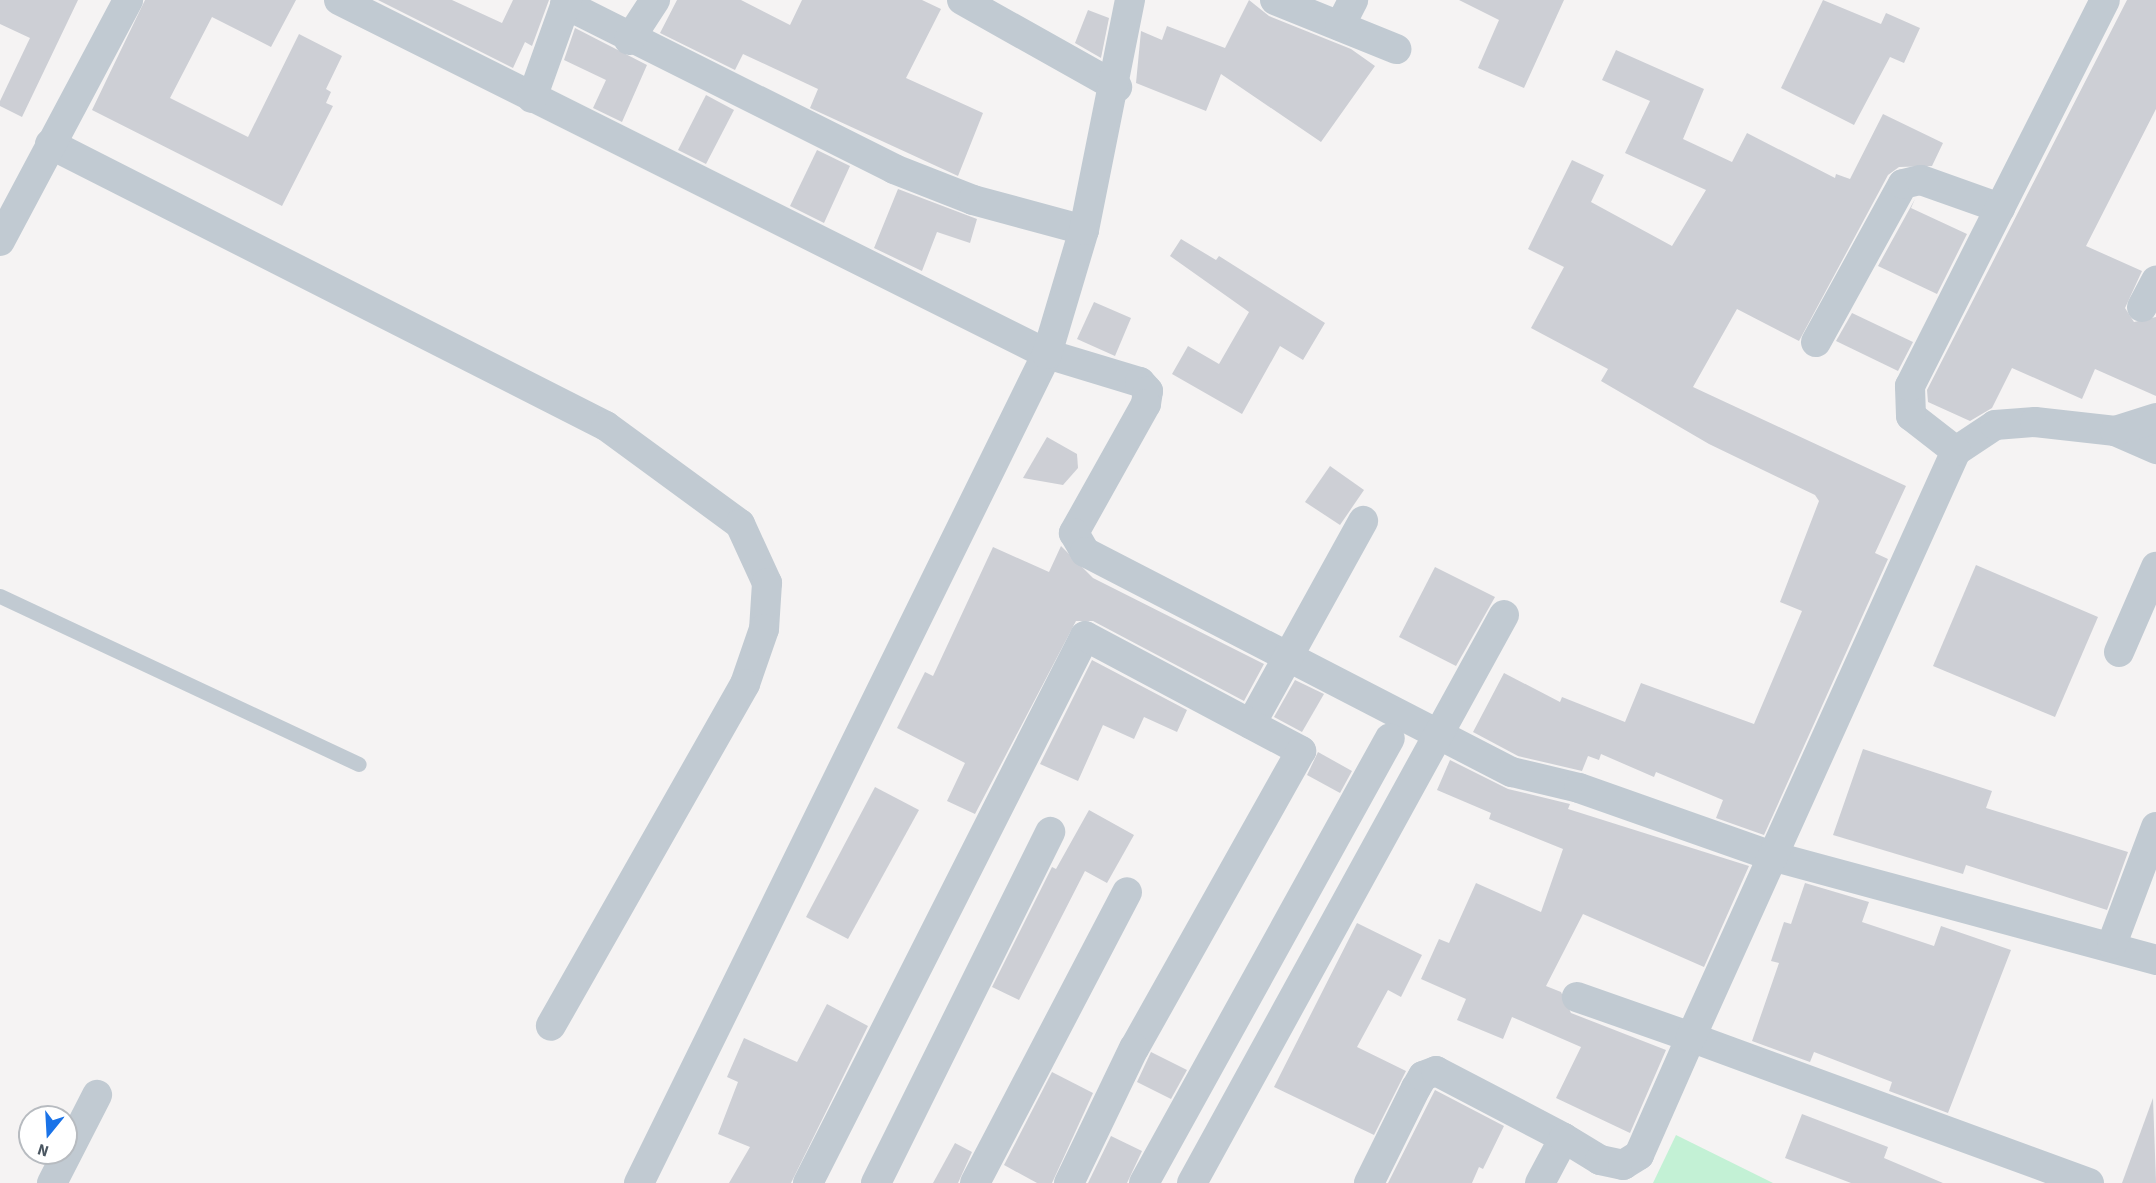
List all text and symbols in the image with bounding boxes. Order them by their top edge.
north arrow [18,1105,78,1165]
text: N [35,1138,52,1162]

